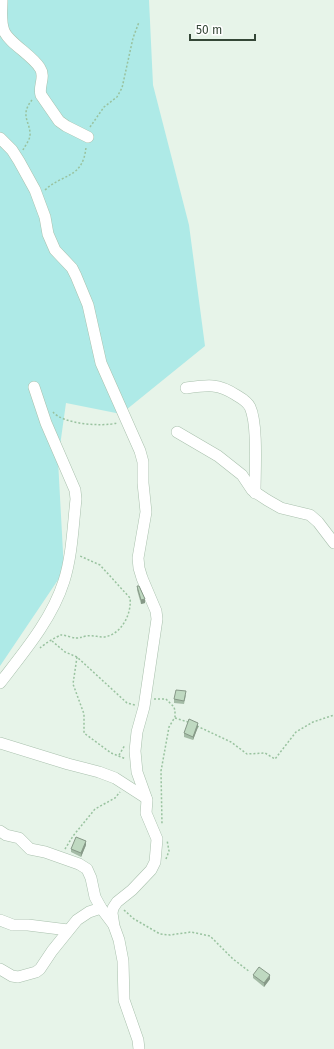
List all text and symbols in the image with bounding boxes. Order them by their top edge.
scale bar [190,16,255,42]
text: 50 m [196,23,222,37]

